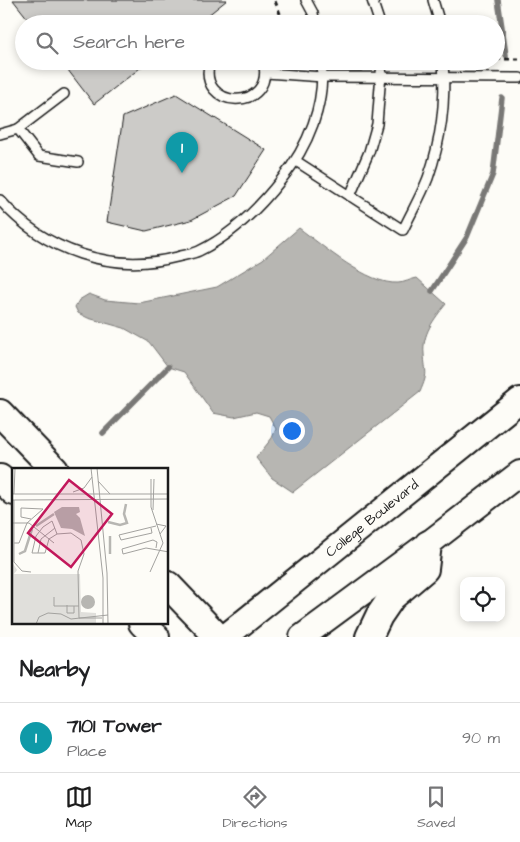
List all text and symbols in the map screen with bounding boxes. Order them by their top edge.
search box [15,15,505,70]
icon: search [33,29,61,57]
text: Search here [73,29,185,56]
pin: 1 [166,132,198,173]
your location [279,418,305,444]
inset map [12,468,169,624]
street label: College Boulevard [322,475,423,562]
map controls [460,577,505,622]
button: locate [460,577,505,622]
text: Nearby [20,655,90,684]
text: 7101 Tower [67,713,162,740]
text: 1 [35,727,37,749]
text: 90 m [462,727,500,749]
text: Place [67,740,107,762]
tab: Map [65,783,93,833]
tab: Directions [222,783,287,833]
tab: Saved [417,783,455,833]

